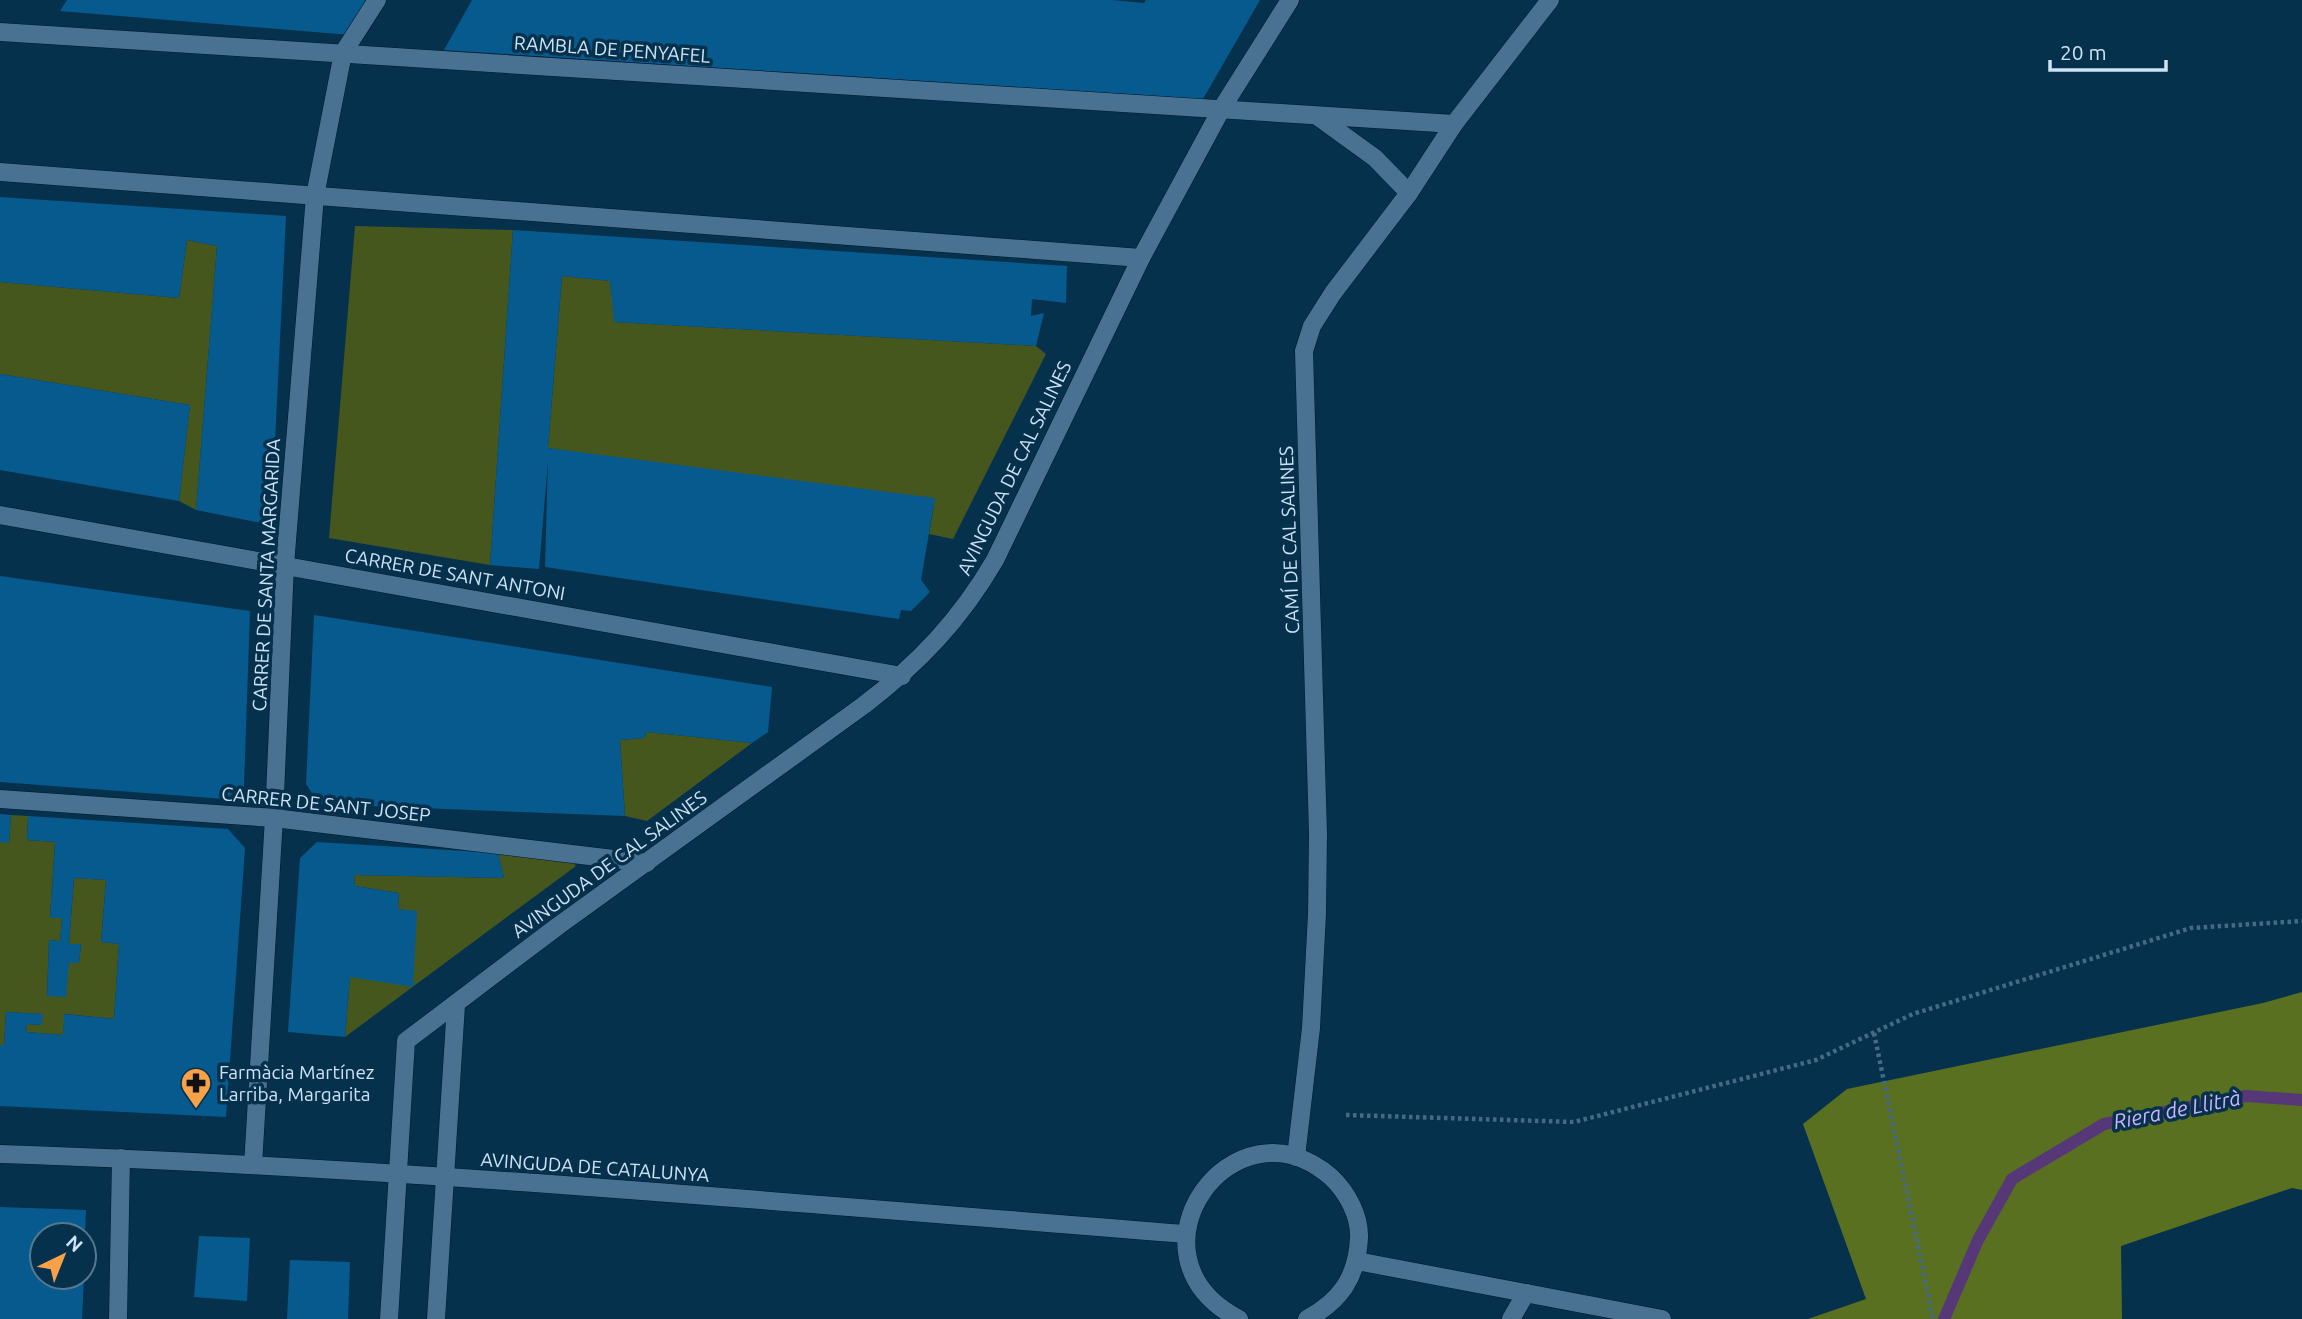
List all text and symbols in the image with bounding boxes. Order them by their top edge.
scale bar [2050,28,2166,72]
street label: RAMBLA DE PENYAFEL [513,31,711,67]
text: 20 m [2060,40,2107,64]
street label: AVINGUDA DE CAL SALINES [953,357,1075,579]
street label: CARRER DE SANTA MARGARIDA [248,437,284,712]
street label: CAMÍ DE CAL SALINES [1275,446,1303,634]
street label: CARRER DE SANT ANTONI [343,544,567,604]
street label: CARRER DE SANT JOSEP [220,782,432,826]
street label: AVINGUDA DE CAL SALINES [507,786,711,942]
place label: Farmàcia Martínez Larriba, Margarita [219,1061,375,1105]
pharmacy icon: Farmàcia Martínez Larriba, Margarita [179,1066,213,1110]
water label: Riera de Llitrà [2111,1085,2242,1133]
street label: AVINGUDA DE CATALUNYA [480,1148,711,1186]
north arrow [28,1221,98,1291]
text: N [62,1231,87,1256]

